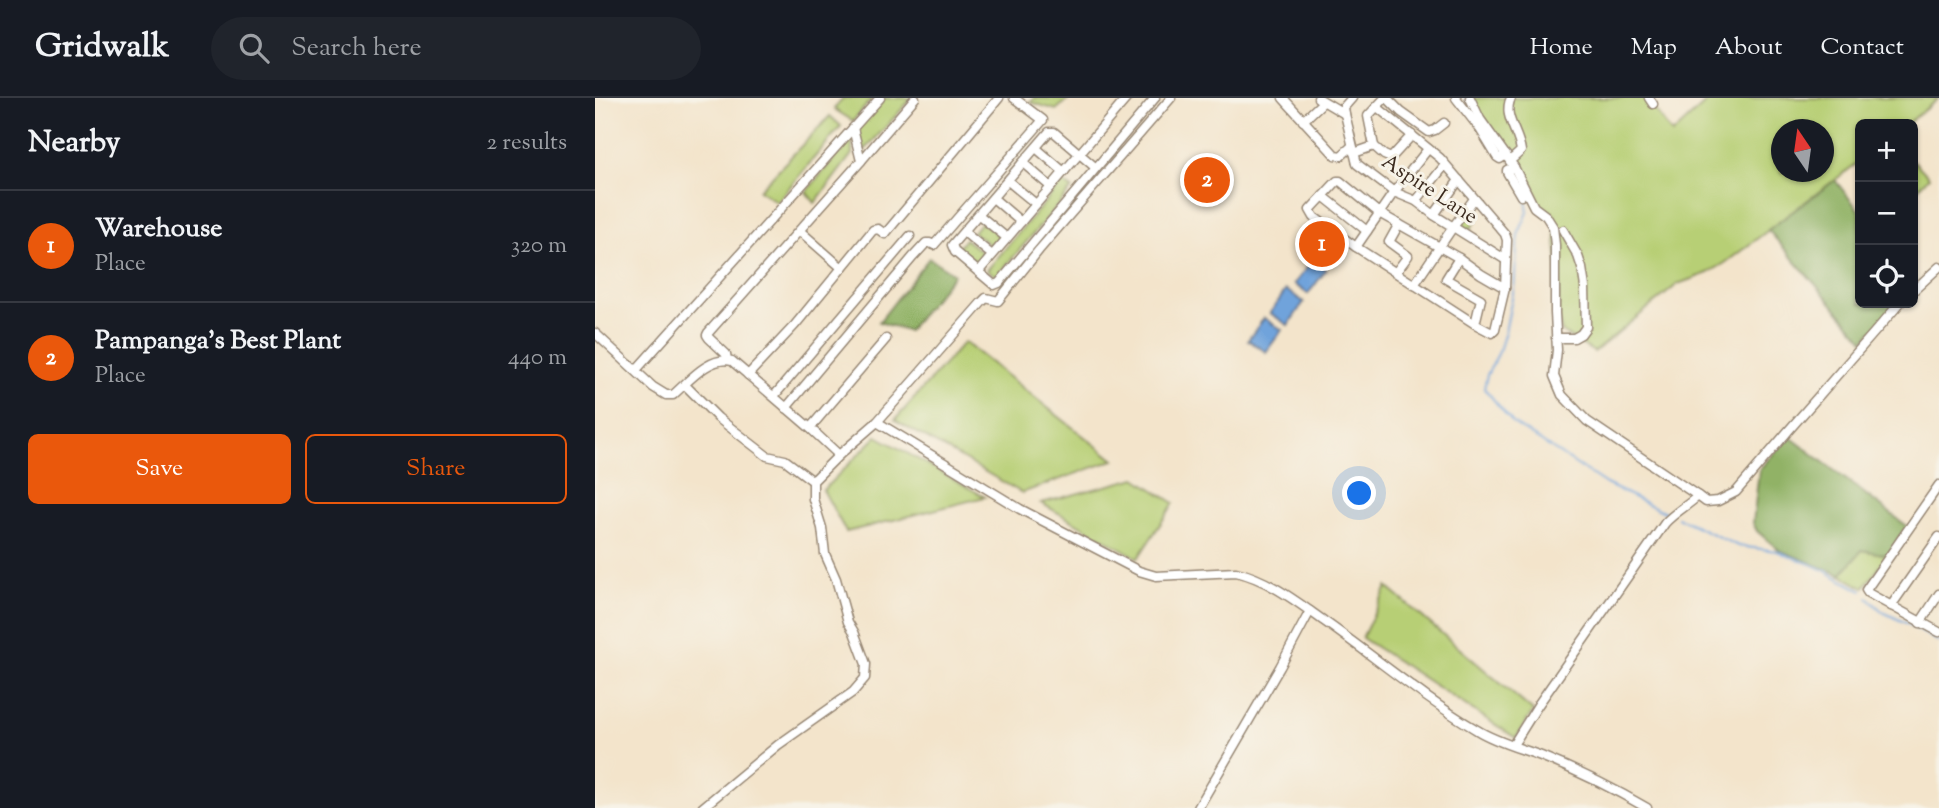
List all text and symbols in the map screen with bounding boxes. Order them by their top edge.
search box [211,17,701,80]
text: Gridwalk [35,24,169,72]
icon: search [235,29,273,67]
text: Search here [291,30,422,67]
text: Home [1530,31,1593,65]
text: Map [1631,31,1677,65]
text: About [1715,31,1782,65]
text: Contact [1820,31,1904,65]
north arrow [1771,119,1834,182]
map controls [1855,119,1918,308]
button: + [1855,119,1918,182]
text: Nearby [28,122,120,165]
text: 2 results [487,127,567,160]
street label: Aspire Lane [1375,148,1483,232]
pin: 2 [1184,154,1230,206]
button: − [1855,182,1918,245]
text: Warehouse [95,211,222,248]
pin: 1 [1299,218,1345,270]
text: 1 [47,230,55,263]
text: 320 m [511,230,567,263]
button: locate [1855,245,1918,308]
text: Place [95,248,146,281]
text: Pampanga's Best Plant [95,323,341,360]
text: 2 [46,342,56,375]
text: 440 m [508,342,567,375]
text: Place [95,360,146,393]
button: Save [28,434,291,504]
button: Share [305,434,567,504]
your location [1342,476,1376,510]

